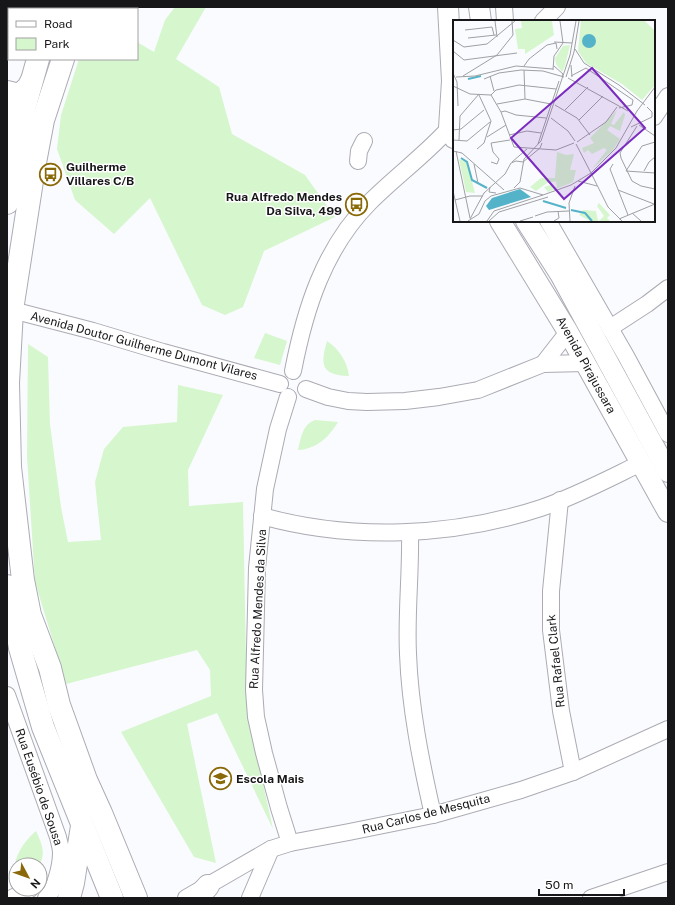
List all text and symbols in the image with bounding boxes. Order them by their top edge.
legend [8,8,138,60]
text: Road [44,17,72,31]
inset map [453,20,655,222]
text: Park [44,37,70,51]
place label: Guilherme Villares C/B [66,160,134,188]
bus stop icon: Guilherme Villares C/B [38,161,64,187]
place label: Rua Alfredo Mendes Da Silva, 499 [226,190,342,218]
bus stop icon: Rua Alfredo Mendes Da Silva, 499 [344,191,370,217]
street label: Avenida Doutor Guilherme Dumont Vilares [29,309,259,383]
street label: Avenida Pirajussara [553,314,619,416]
street label: Rua Alfredo Mendes da Silva [247,529,269,689]
street label: Rua Rafael Clark [544,613,568,708]
street label: Rua Eusébio de Sousa [12,727,66,847]
school or university icon: Escola Mais [208,766,234,792]
place label: Escola Mais [236,772,304,786]
street label: Rua Carlos de Mesquita [361,791,491,837]
north arrow [8,857,48,897]
scale bar [539,871,624,897]
text: N [28,876,43,891]
text: 50 m [545,878,573,892]

